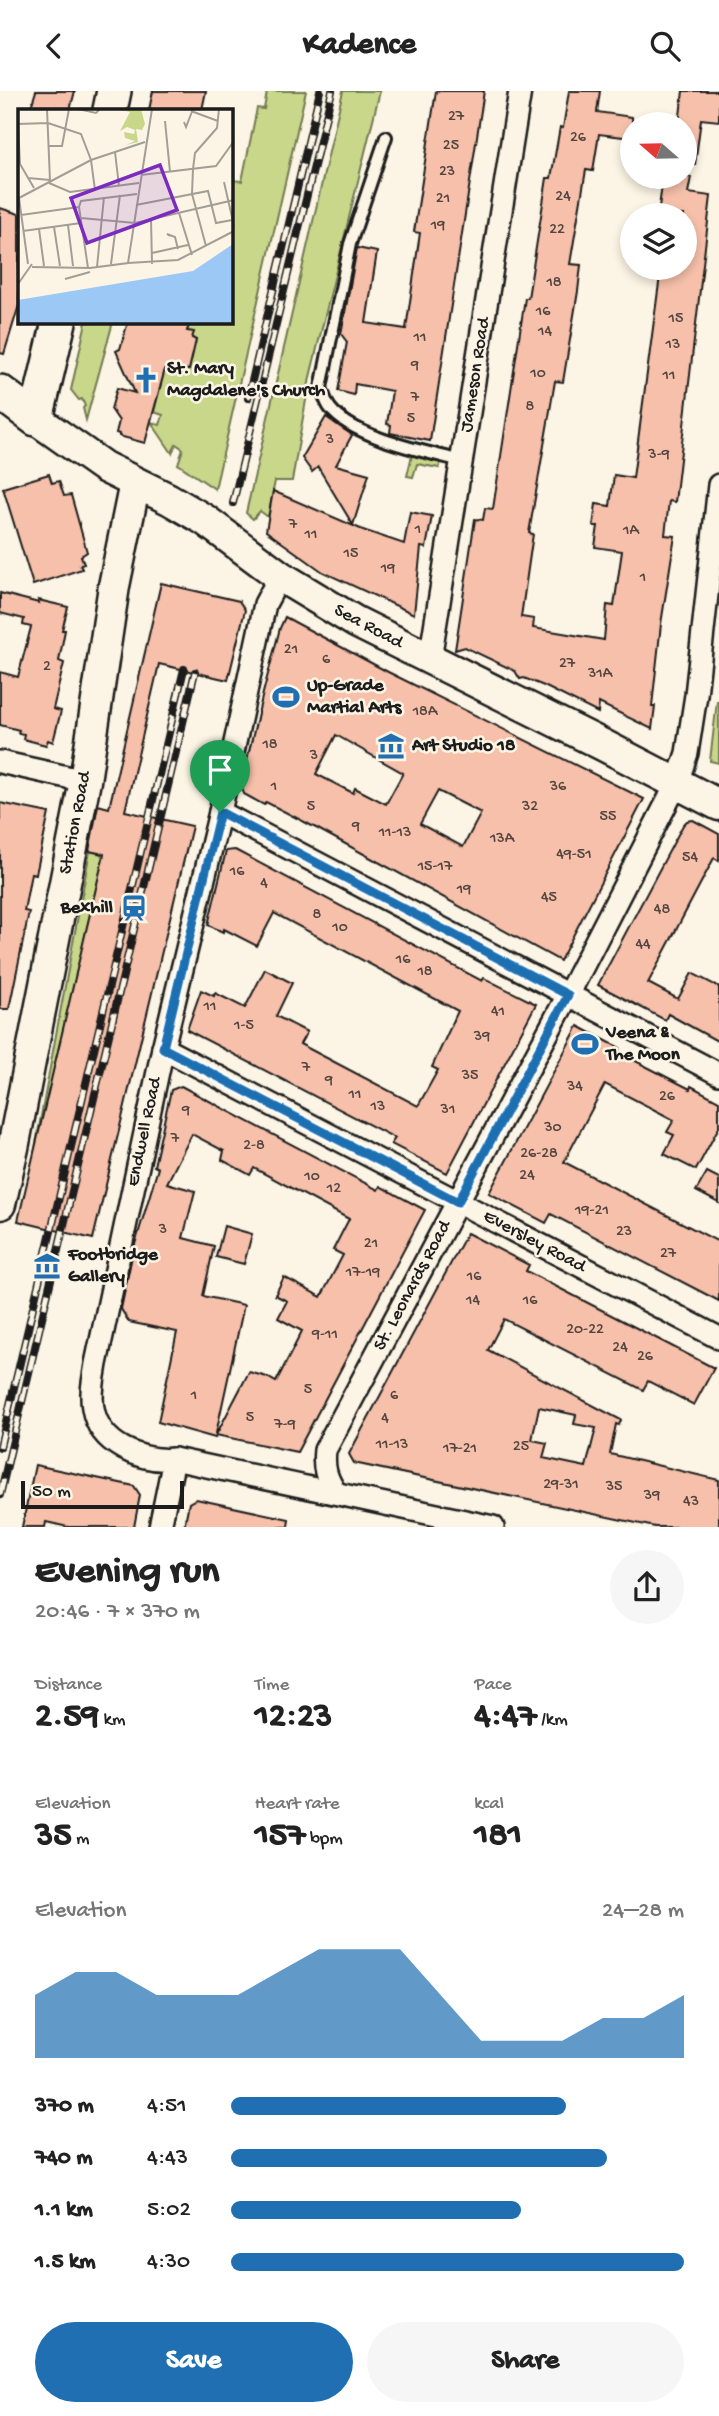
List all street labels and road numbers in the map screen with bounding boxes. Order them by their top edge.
street label: Jameson Road [456,314,497,434]
street label: Sea Road [329,599,408,656]
street label: Station Road [55,768,98,876]
street label: Endwell Road [122,1074,168,1189]
street label: Eversley Road [479,1205,591,1280]
street label: St. Leonards Road [369,1215,458,1355]

